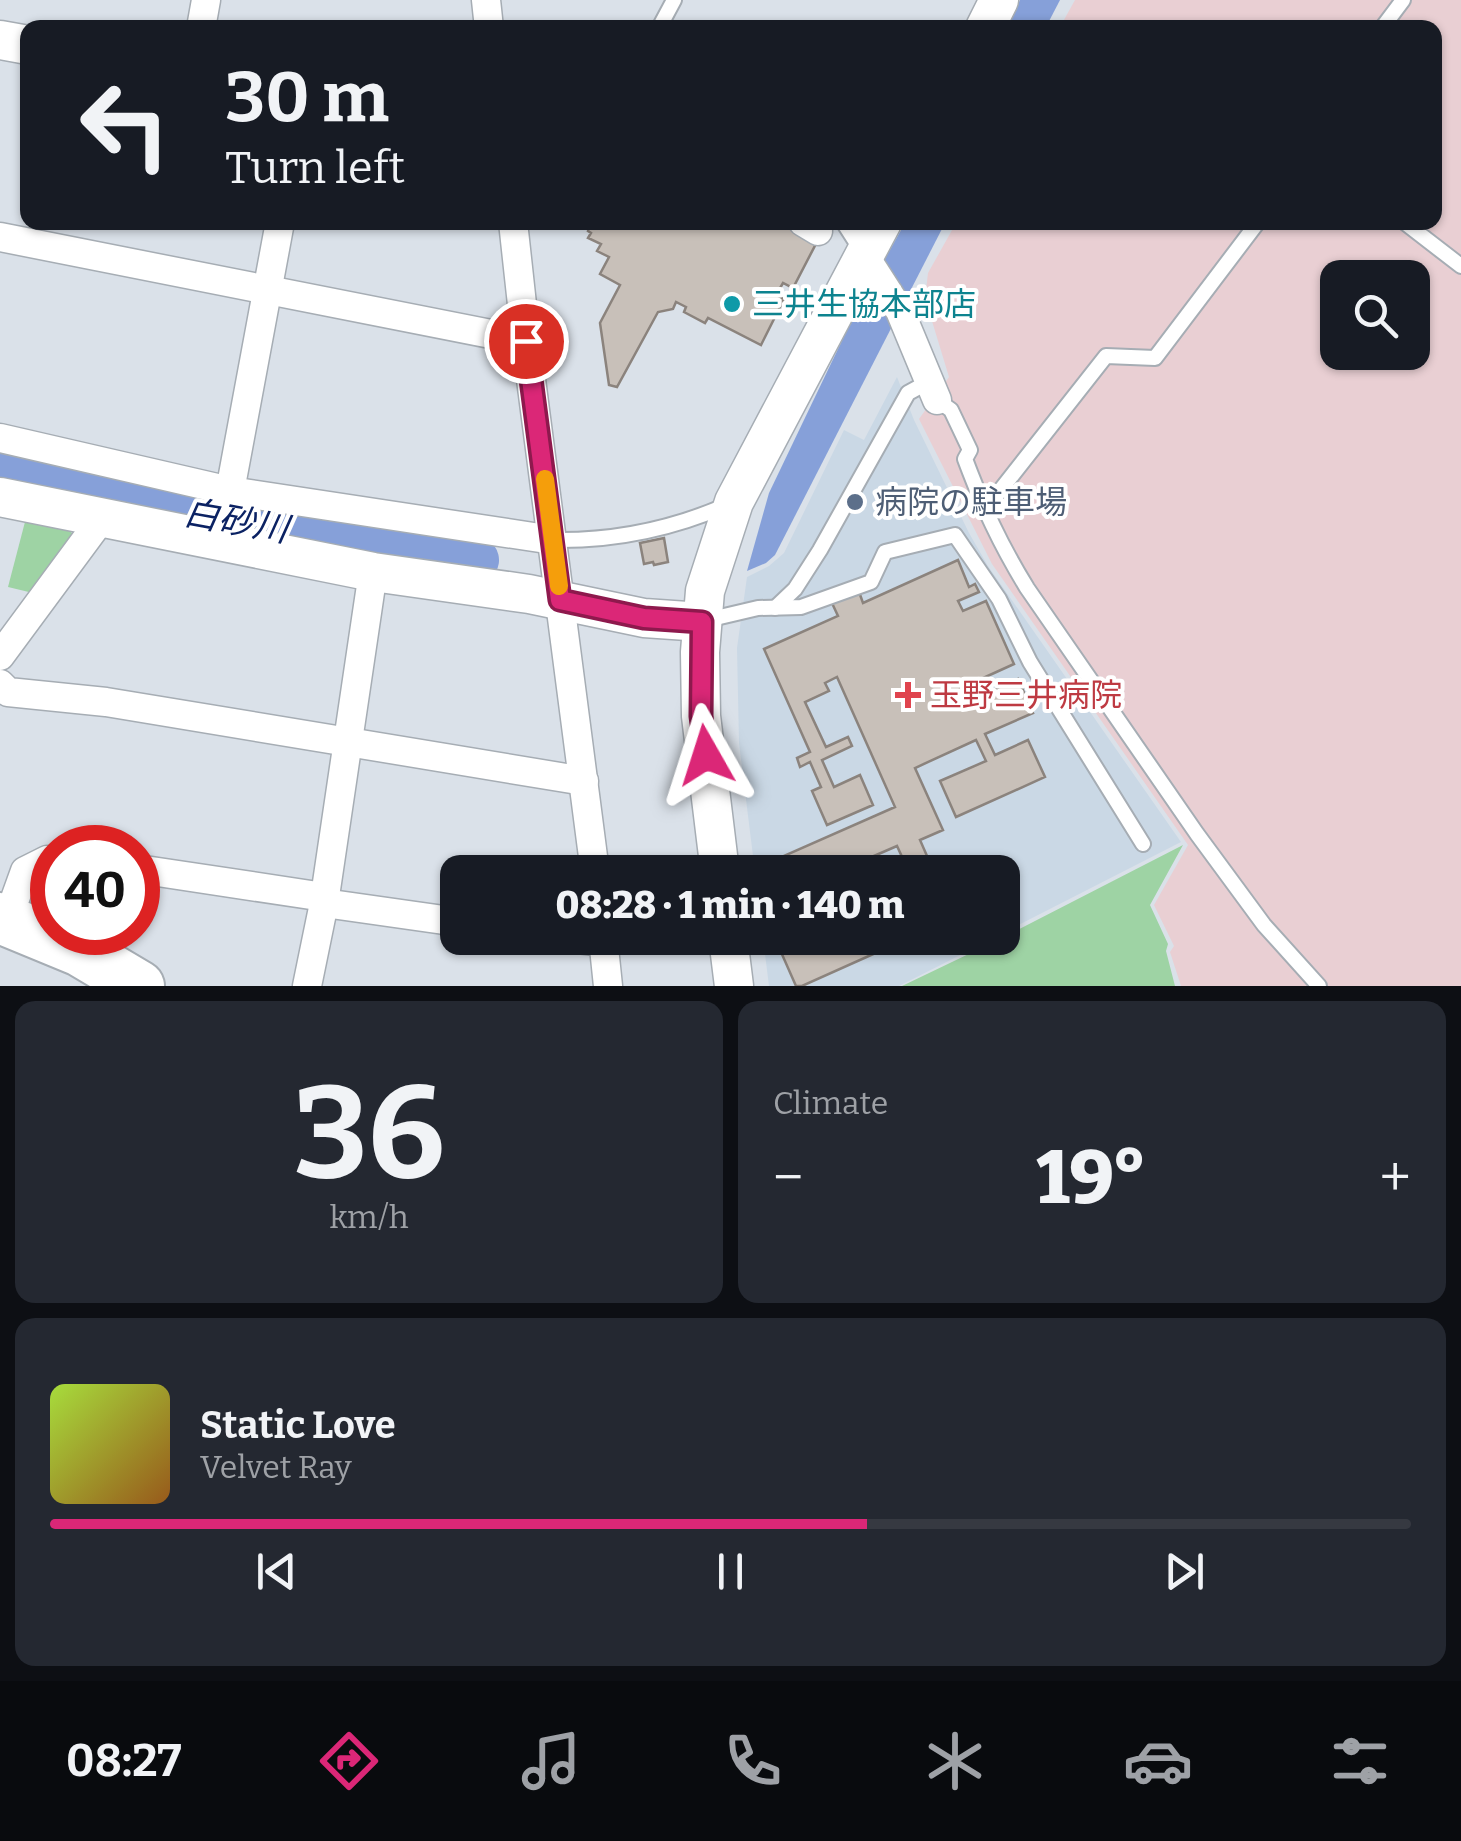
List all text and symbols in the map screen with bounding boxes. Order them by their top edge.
text: 30 m [225,56,389,140]
icon: left [60,60,190,190]
text: Turn left [225,141,405,195]
map controls [1320,260,1430,370]
button: search [1320,260,1430,370]
place label: 三井生協本部店 [752,285,976,323]
marker: 三井生協本部店 [721,293,743,315]
pin [484,299,569,384]
icon: arrive [499,314,554,369]
place label: 病院の駐車場 [875,483,1067,521]
water label: 白砂川 [181,491,295,551]
marker: 病院の駐車場 [844,491,866,513]
place label: 玉野三井病院 [930,676,1122,714]
marker: 玉野三井病院 [895,682,921,708]
position arrow [654,703,758,807]
speed limit sign: 40 [30,825,160,955]
text: 08:28 · 1 min · 140 m [556,882,904,928]
text: 36 [293,1055,445,1211]
text: Climate [773,1084,888,1122]
text: 19° [1036,1133,1147,1223]
text: − [773,1145,803,1211]
text: + [1380,1145,1411,1211]
text: km/h [329,1198,409,1236]
text: Static Love [200,1402,396,1448]
text: Velvet Ray [200,1448,352,1486]
icon: previous [249,1544,304,1599]
icon: pause [703,1544,758,1599]
icon: next [1157,1544,1212,1599]
icon: directions [314,1726,384,1796]
icon: music [516,1726,586,1796]
icon: phone [718,1726,788,1796]
icon: climate [920,1726,990,1796]
icon: car [1123,1726,1193,1796]
icon: filters [1325,1726,1395,1796]
text: 08:27 [66,1734,182,1788]

